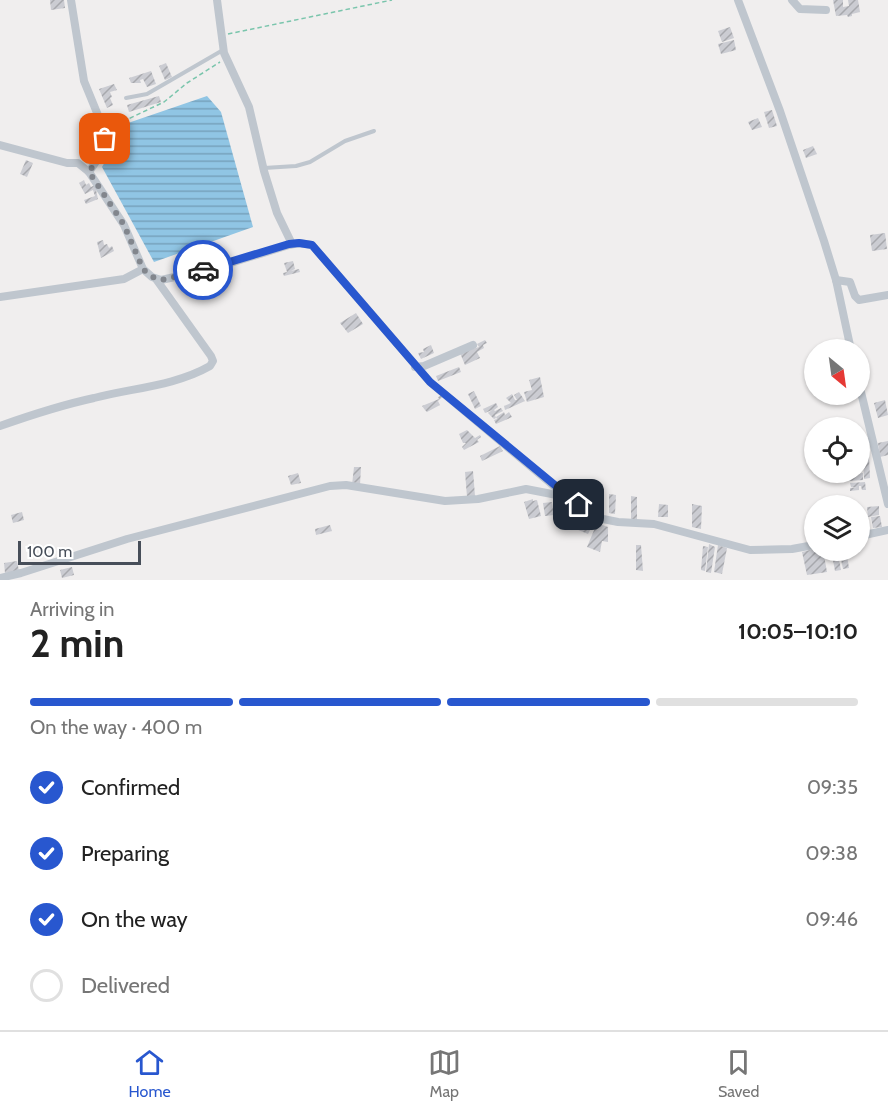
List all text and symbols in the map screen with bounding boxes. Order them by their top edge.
pin [79,113,130,164]
icon: bag [88,122,121,155]
courier [173,240,233,300]
icon: car [187,254,220,287]
north arrow [804,339,870,405]
map controls [804,339,870,561]
button: locate [804,417,870,483]
pin [553,479,604,530]
icon: home [562,488,595,521]
button: layers [804,495,870,561]
scale bar [18,538,141,566]
text: 100 m [27,542,72,561]
text: Arriving in [30,597,114,621]
text: 10:05–10:10 [738,618,858,645]
text: 2 min [30,619,124,667]
text: On the way · 400 m [30,715,202,739]
icon: check [30,771,63,804]
text: Confirmed [81,774,180,801]
text: 09:35 [807,775,858,799]
icon: check [30,837,63,870]
text: Preparing [81,840,169,867]
text: 09:38 [806,841,858,865]
icon: check [30,903,63,936]
text: On the way [81,906,188,933]
text: 09:46 [806,907,858,931]
text: Delivered [81,972,170,999]
tab: Home [129,1046,171,1101]
tab: Map [428,1046,461,1101]
tab: Saved [718,1046,759,1101]

